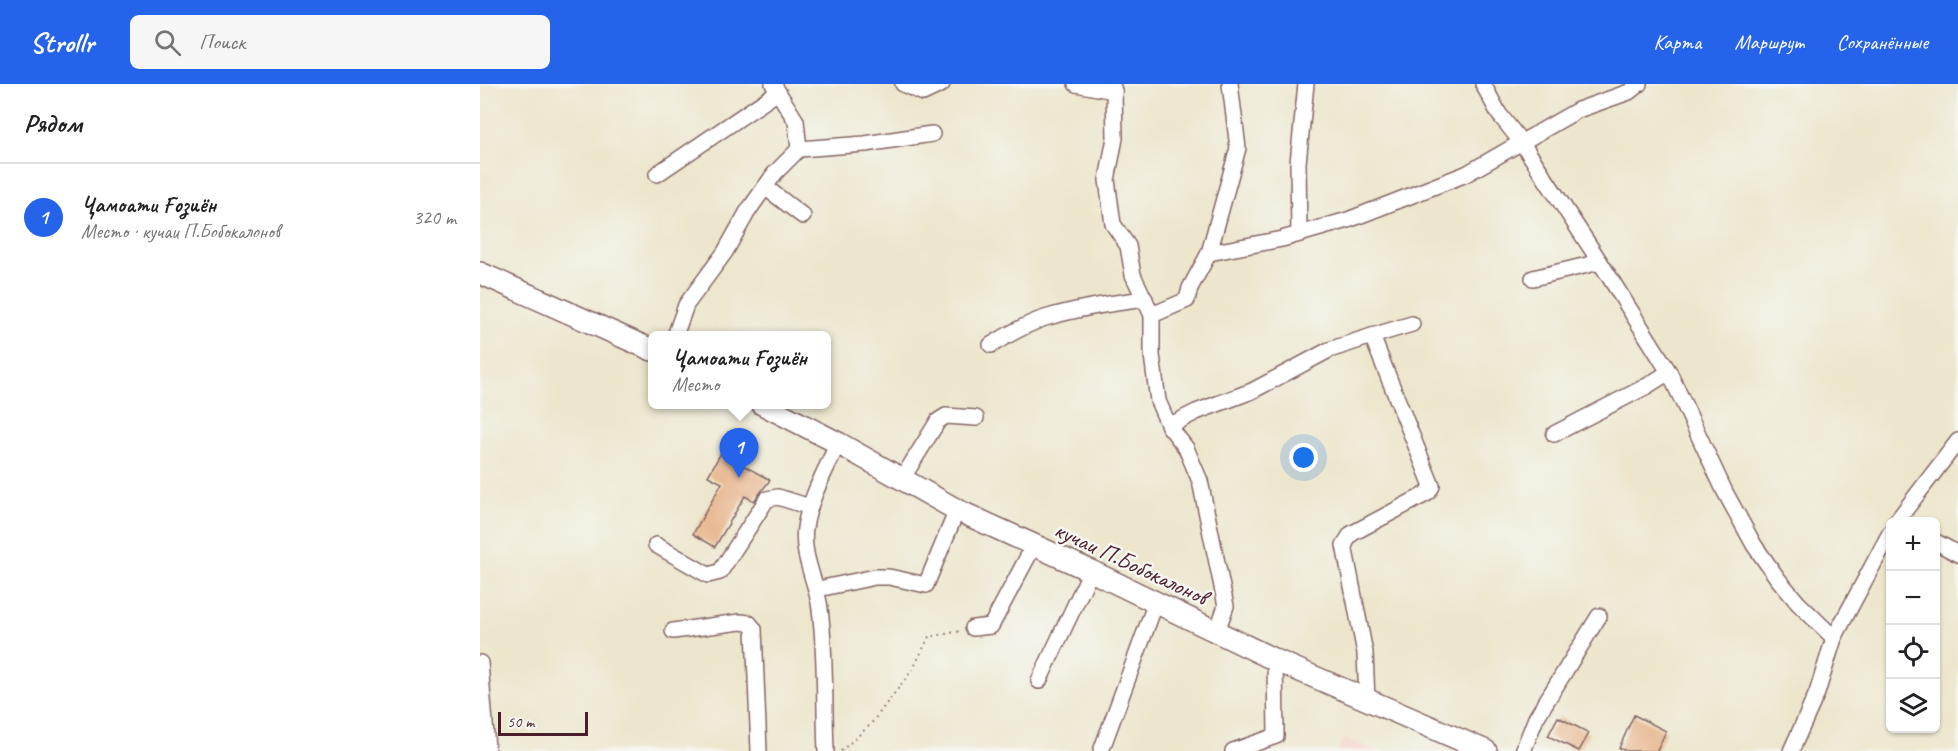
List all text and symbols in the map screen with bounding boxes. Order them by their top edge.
search box [130,15,550,69]
text: Strollr [30,25,94,60]
icon: search [151,26,184,59]
text: Поиск [199,28,245,56]
text: Карта [1653,29,1702,55]
text: Маршрут [1735,29,1804,55]
text: Сохранённые [1837,29,1928,55]
text: Рядом [24,107,82,140]
text: Ҷамоати Ғозиён [81,191,216,219]
text: 1 [39,205,48,230]
text: 320 m [413,205,456,230]
text: Место · кучаи П.Бобокалонов [81,219,280,244]
popup [648,331,831,409]
text: Ҷамоати Ғозиён [672,344,807,372]
text: Место [672,372,719,397]
pin: 1 [720,428,758,478]
your location [1289,443,1318,472]
street label: кучаи П.Бобокалонов [1050,514,1216,613]
map controls [1886,517,1940,733]
button: + [1886,517,1940,571]
button: − [1886,571,1940,625]
button: locate [1886,625,1940,679]
button: layers [1886,679,1940,733]
scale bar [498,709,588,736]
text: 50 m [507,712,534,732]

